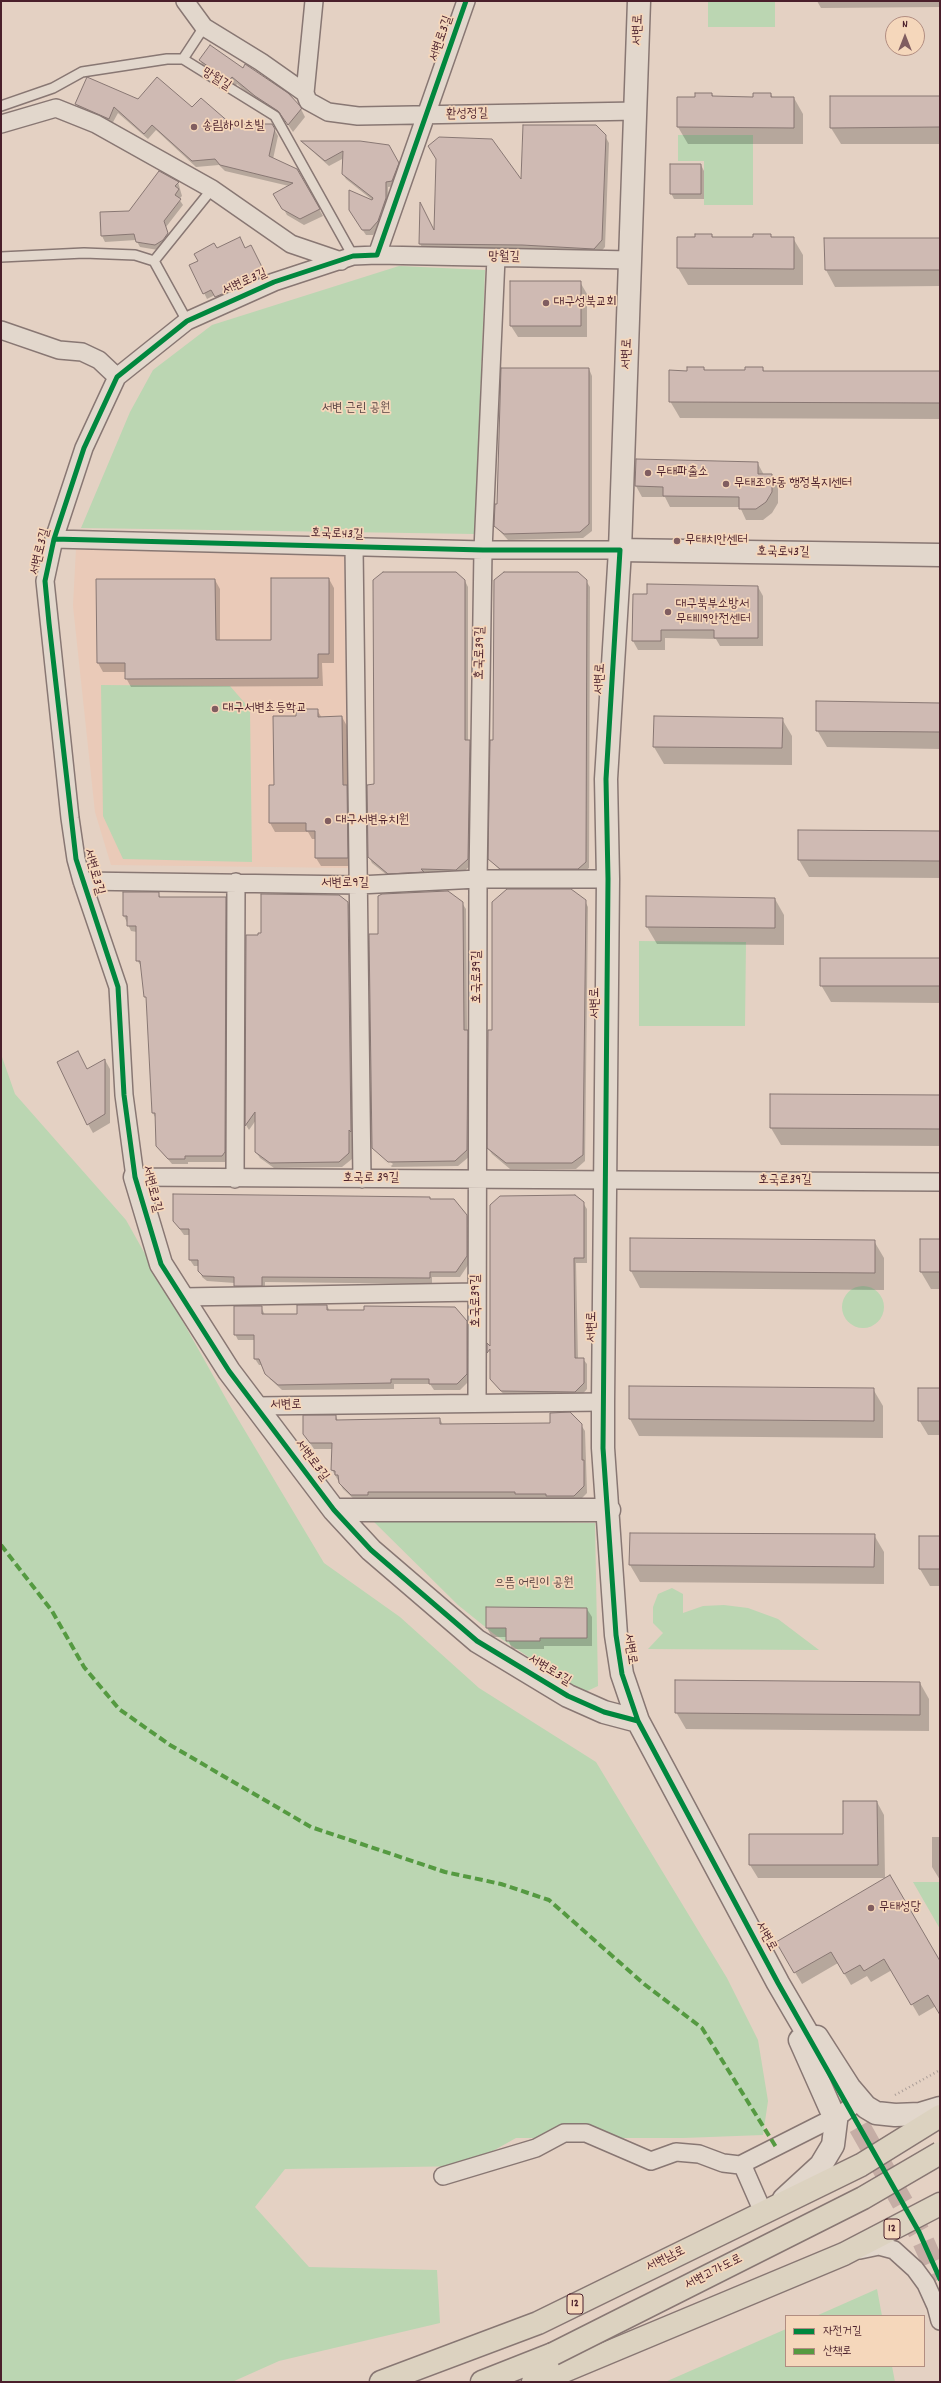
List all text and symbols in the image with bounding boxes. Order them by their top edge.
street label: 서변로3길 [427,14,457,64]
street label: 서변로 [631,14,647,46]
north arrow [885,16,925,56]
text: N [902,17,908,33]
street label: 망월길 [199,65,233,95]
street label: 환성정길 [446,107,488,123]
place label: 송림하이츠빌 [202,119,265,135]
marker: 송림하이츠빌 [189,122,199,132]
street label: 망월길 [488,250,520,266]
street label: 서변로3길 [220,266,270,300]
place label: 대구성북교회 [554,295,617,311]
marker: 대구성북교회 [541,298,551,308]
street label: 서변로 [620,338,636,370]
park label: 서변 근린 공원 [322,401,390,417]
place label: 무태파출소 [656,465,708,481]
marker: 무태파출소 [643,468,653,478]
place label: 무태조야동 행정복지센터 [734,476,852,492]
marker: 무태조야동 행정복지센터 [721,479,731,489]
street label: 호국로43길 [310,526,364,544]
street label: 서변로3길 [28,527,54,577]
place label: 무태치안센터 [685,533,748,549]
marker: 무태치안센터 [672,536,682,546]
street label: 호국로43길 [756,545,810,561]
place label: 대구북부소방서 무태119안전센터 [676,597,750,628]
marker: 대구북부소방서 무태119안전센터 [663,607,673,617]
street label: 호국로39길 [473,626,489,680]
street label: 서변로 [592,663,610,695]
place label: 대구서변초등학교 [223,701,307,717]
marker: 대구서변초등학교 [210,704,220,714]
place label: 대구서변유치원 [336,813,409,829]
marker: 대구서변유치원 [323,816,333,826]
street label: 서변로3길 [79,847,107,897]
street label: 서변로9길 [321,876,369,892]
street label: 호국로39길 [470,950,486,1004]
street label: 서변로 [588,987,604,1019]
street label: 서변로3길 [138,1164,164,1214]
street label: 호국로 39길 [343,1171,399,1187]
street label: 호국로39길 [758,1173,812,1189]
street label: 호국로39길 [469,1274,485,1328]
street label: 서변로 [585,1311,601,1343]
street label: 서변로 [270,1398,302,1414]
street label: 서변로3길 [290,1437,332,1485]
park label: 으뜸 어린이 공원 [494,1576,574,1592]
street label: 서변로 [619,1632,639,1666]
street label: 서변로3길 [525,1652,573,1690]
place label: 무태성당 [879,1900,921,1916]
marker: 무태성당 [866,1903,876,1913]
street label: 서변로 [751,1919,779,1955]
road number: 12 [884,2219,900,2239]
street label: 서변남로 [644,2244,688,2276]
street label: 서변고가도로 [682,2252,746,2294]
road number: 12 [567,2294,583,2314]
legend [785,2315,925,2367]
text: 자전거길 [823,2323,862,2340]
text: 산책로 [823,2343,852,2360]

